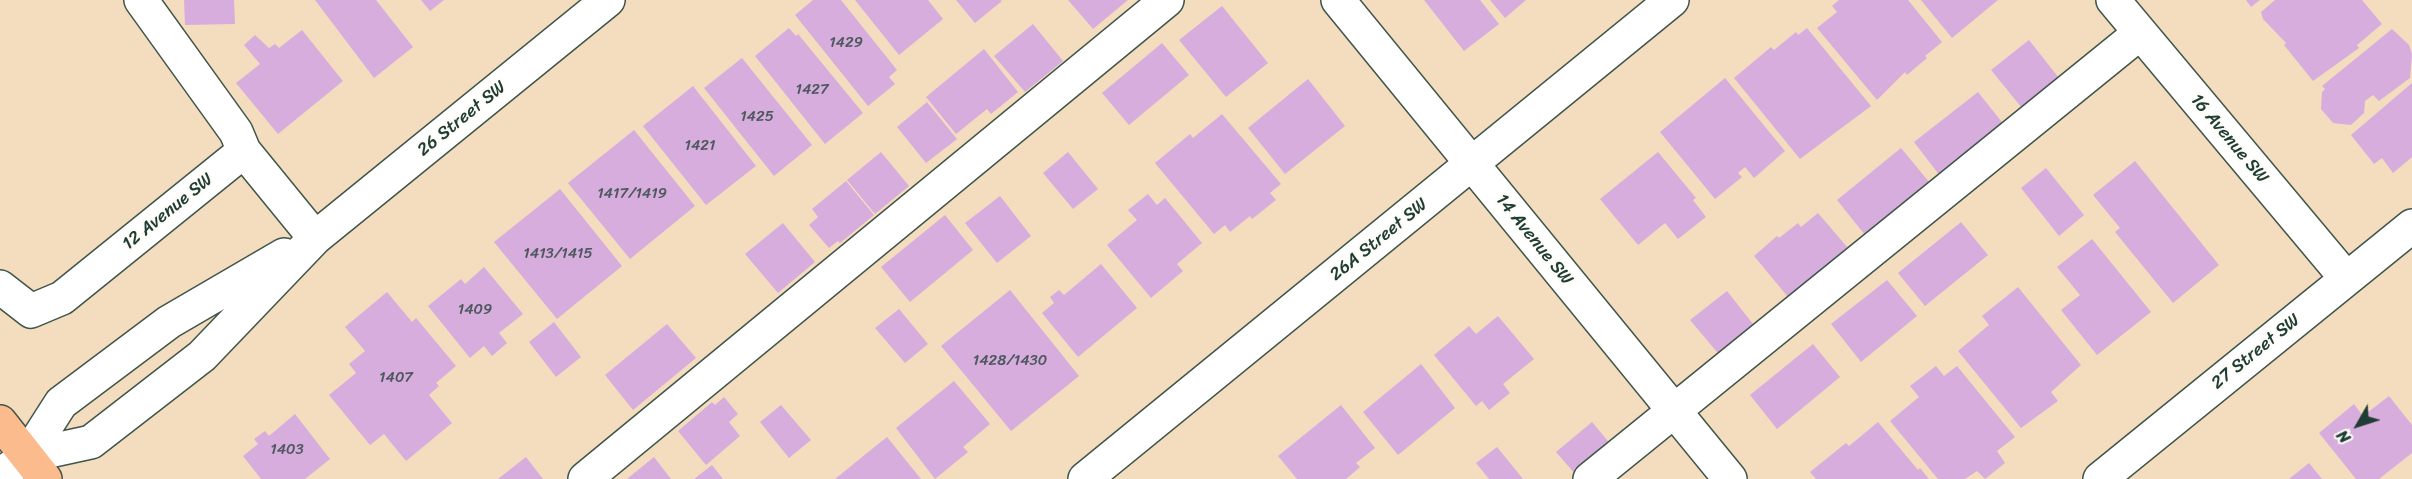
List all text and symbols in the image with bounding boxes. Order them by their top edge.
house number: 1429 [829,34,863,52]
street label: 26 Street SW [413,77,511,161]
house number: 1427 [795,81,829,99]
street label: 16 Avenue SW [2185,90,2273,188]
house number: 1425 [740,108,774,126]
house number: 1421 [685,137,715,155]
street label: 12 Avenue SW [118,169,218,255]
house number: 1417/1419 [597,185,667,203]
street label: 14 Avenue SW [1491,190,1577,290]
street label: 26A Street SW [1326,194,1432,286]
house number: 1413/1415 [523,245,593,263]
house number: 1409 [458,301,492,319]
street label: 27 Street SW [2207,310,2305,394]
house number: 1428/1430 [973,352,1047,370]
house number: 1407 [379,369,413,387]
north arrow [2328,395,2388,455]
text: N [2329,423,2358,450]
house number: 1403 [270,441,304,459]

